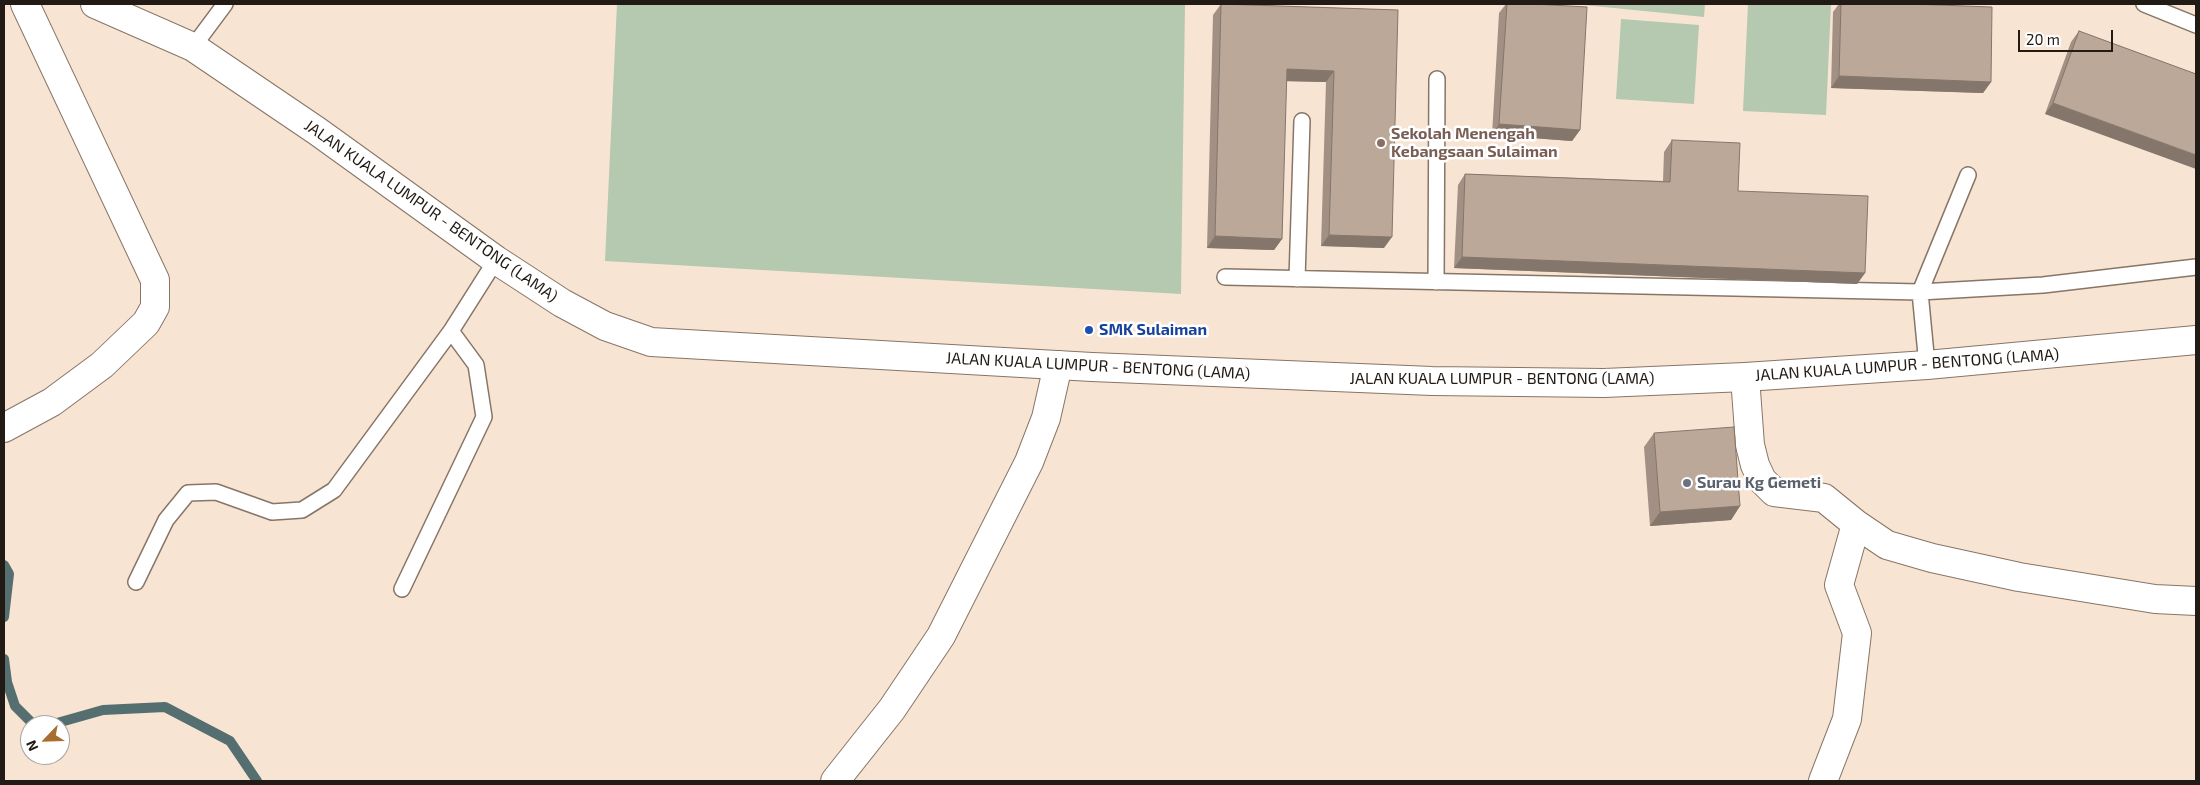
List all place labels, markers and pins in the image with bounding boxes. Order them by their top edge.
place label: Sekolah Menengah Kebangsaan Sulaiman [1391,124,1558,162]
marker: Sekolah Menengah Kebangsaan Sulaiman [1375,137,1387,149]
place label: SMK Sulaiman [1099,320,1207,340]
marker: SMK Sulaiman [1083,324,1095,336]
place label: Surau Kg Gemeti [1697,473,1821,493]
marker: Surau Kg Gemeti [1681,477,1693,489]

